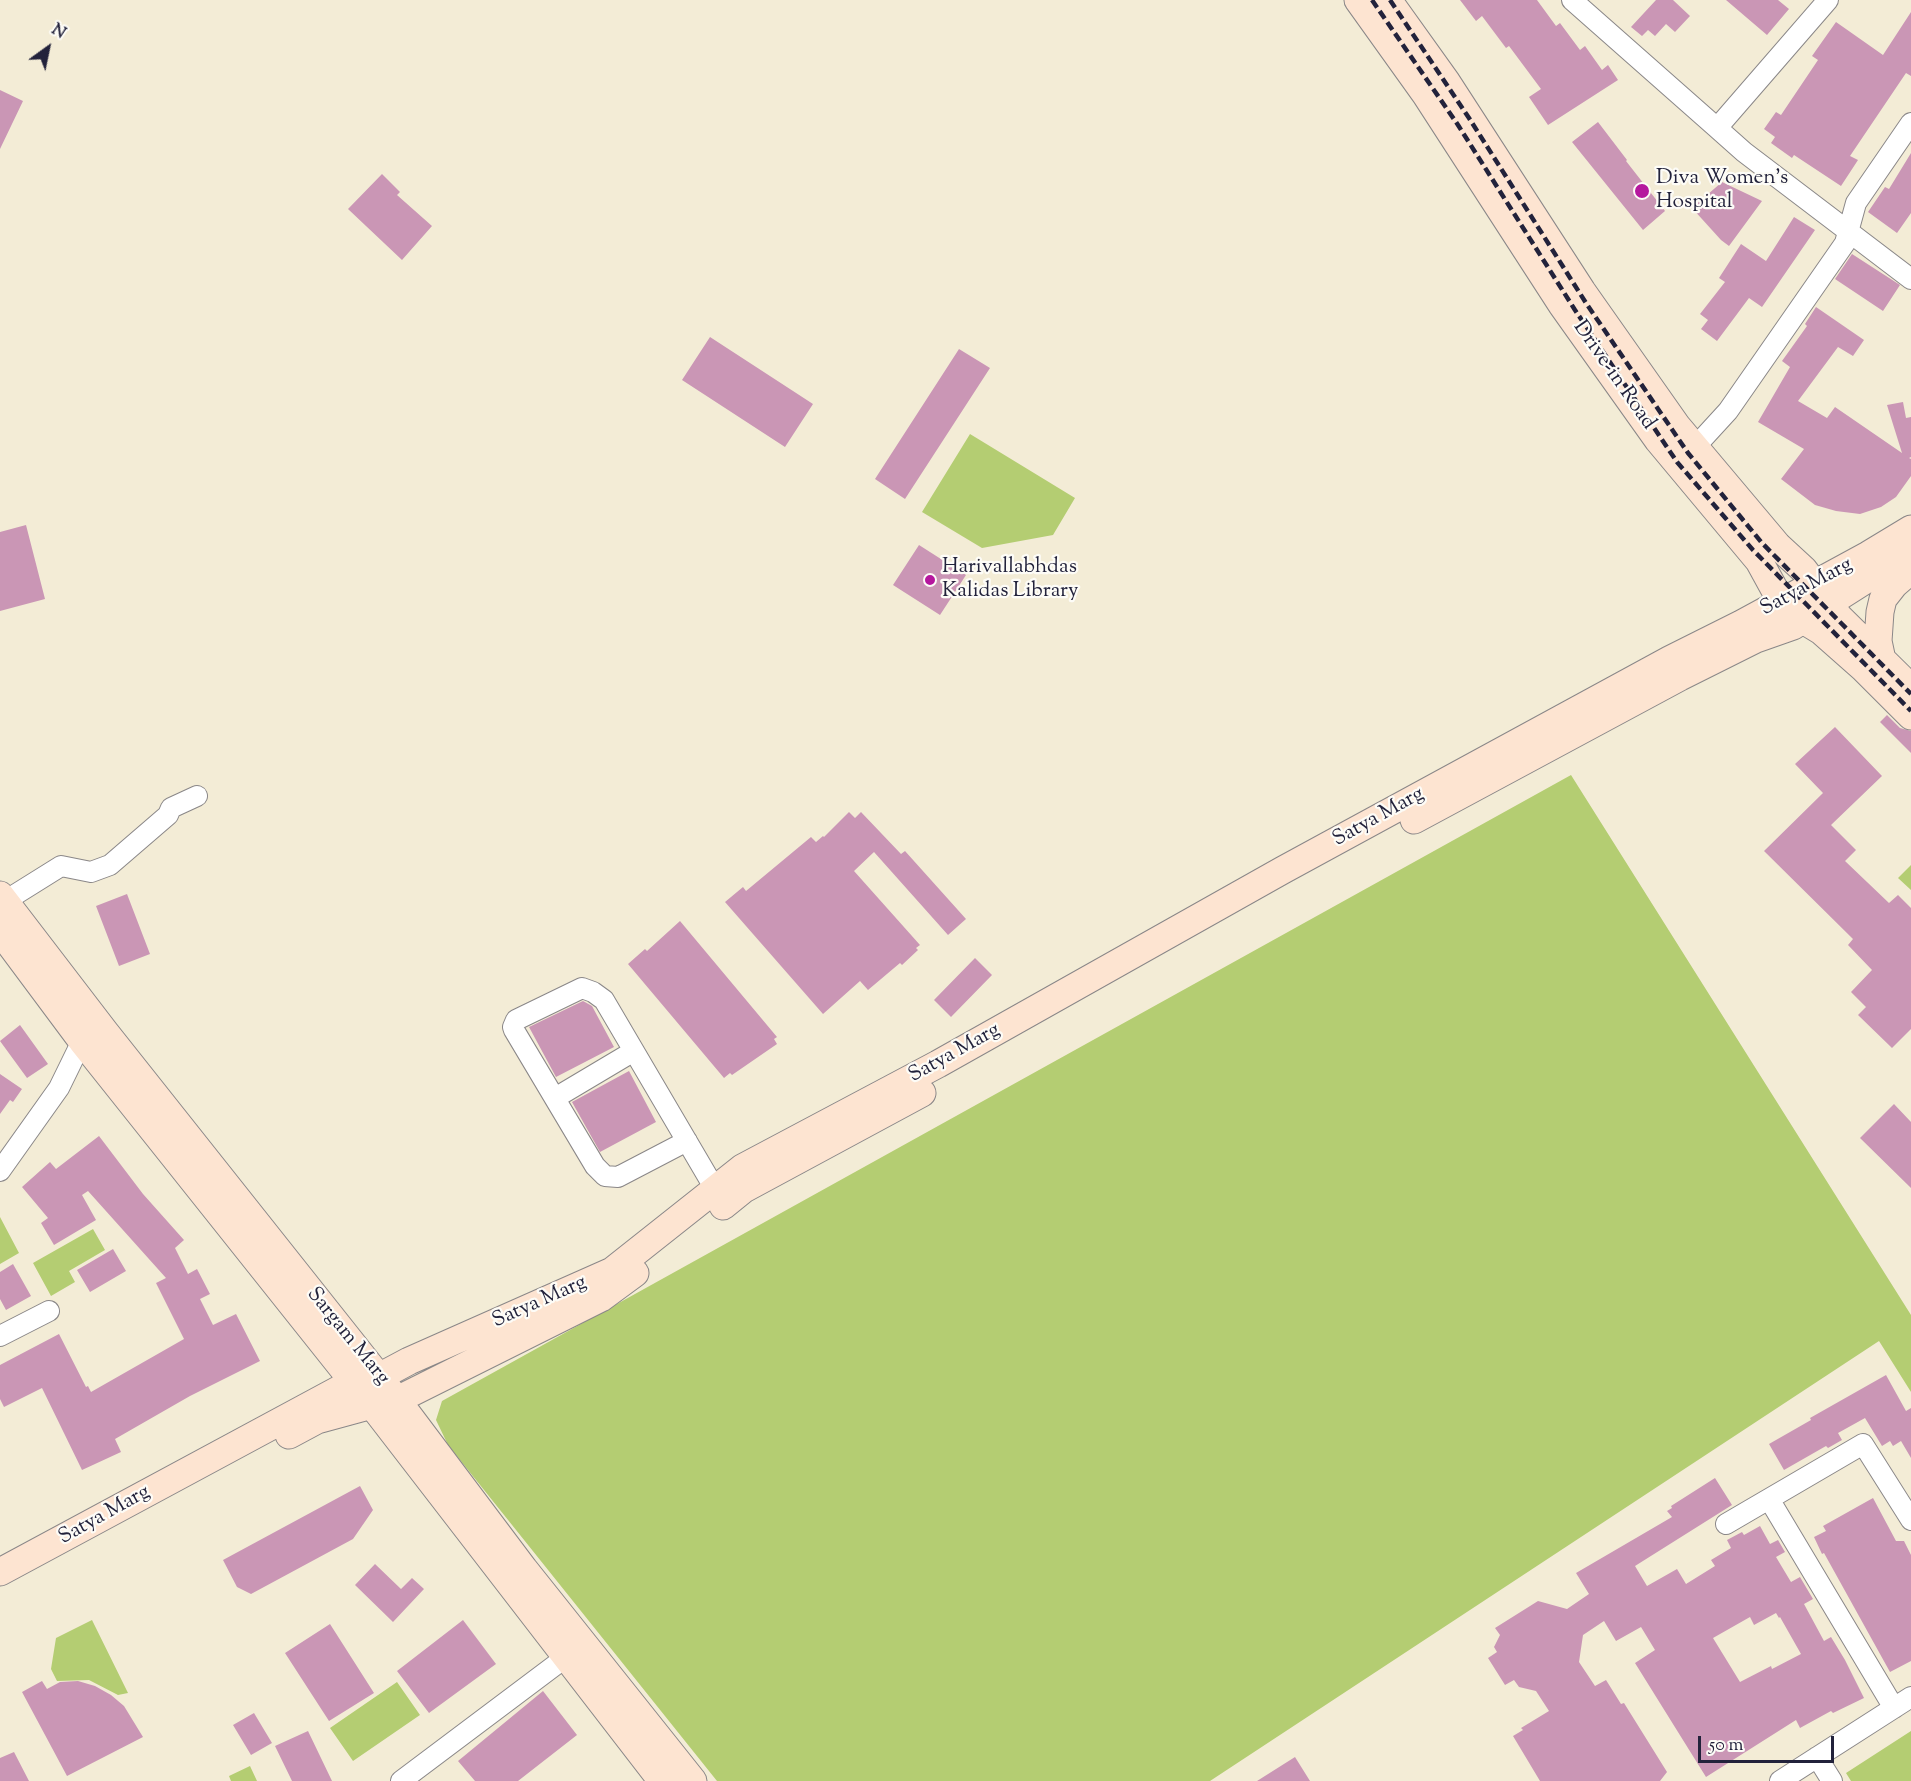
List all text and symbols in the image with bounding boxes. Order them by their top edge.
north arrow [18,18,78,78]
text: N [46,19,70,46]
place label: Diva Women's Hospital [1656,166,1788,216]
marker: Diva Women's Hospital [1633,182,1651,200]
street label: Drive-in Road [1566,316,1660,436]
street label: Satya Marg [1757,553,1857,623]
place label: Harivallabhdas Kalidas Library [942,555,1078,605]
marker: Harivallabhdas Kalidas Library [923,573,937,587]
street label: Satya Marg [1329,783,1429,853]
street label: Satya Marg [905,1019,1005,1089]
street label: Satya Marg [489,1271,591,1335]
street label: Sargam Marg [300,1283,394,1391]
street label: Satya Marg [55,1481,155,1551]
scale bar [1701,1724,1838,1762]
text: 50 m [1709,1733,1743,1759]

